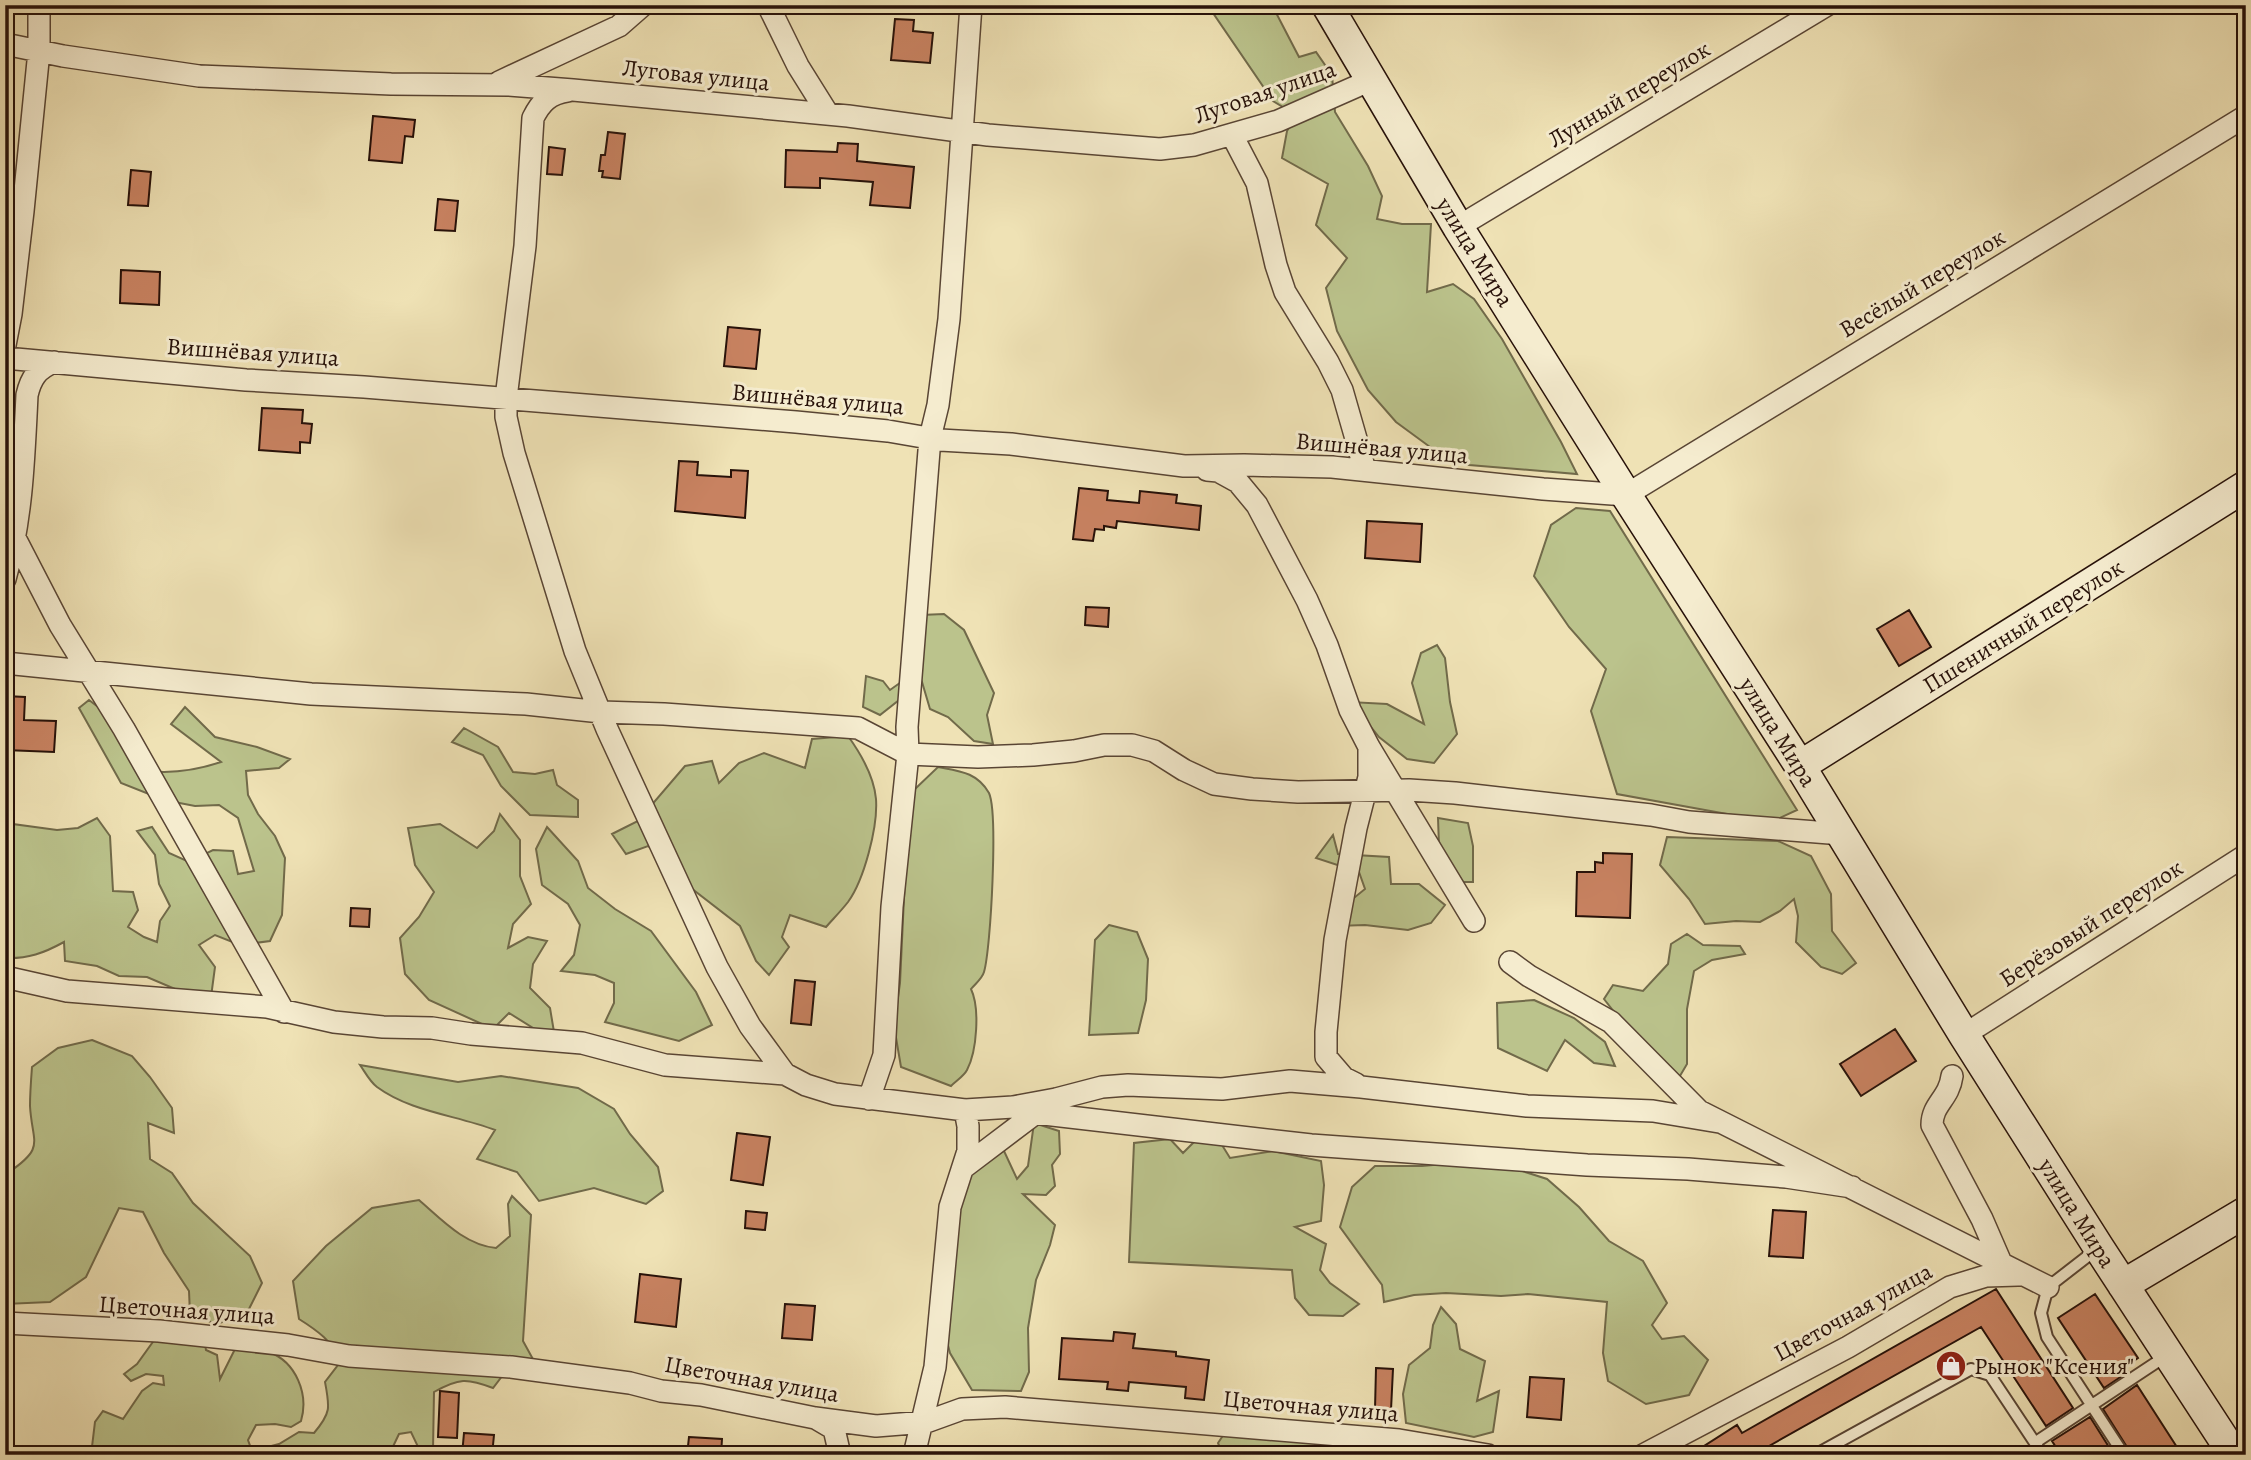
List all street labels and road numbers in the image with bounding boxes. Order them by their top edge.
street label: Лунный переулок [1542,33,1716,155]
street label: Луговая улица [621,51,771,99]
street label: Луговая улица [1190,53,1340,131]
street label: улица Мира [1428,190,1521,313]
street label: Весёлый переулок [1833,221,2011,345]
street label: Вишнёвая улица [166,330,340,374]
street label: Вишнёвая улица [731,376,905,422]
street label: Вишнёвая улица [1295,425,1469,471]
street label: Пшеничный переулок [1916,551,2130,701]
street label: улица Мира [1731,670,1824,793]
street label: Берёзовый переулок [1993,852,2189,994]
street label: улица Мира [2030,1151,2123,1274]
street label: Цветочная улица [1768,1255,1938,1369]
street label: Цветочная улица [98,1288,276,1332]
street label: Цветочная улица [662,1348,842,1410]
street label: Цветочная улица [1222,1382,1400,1430]

